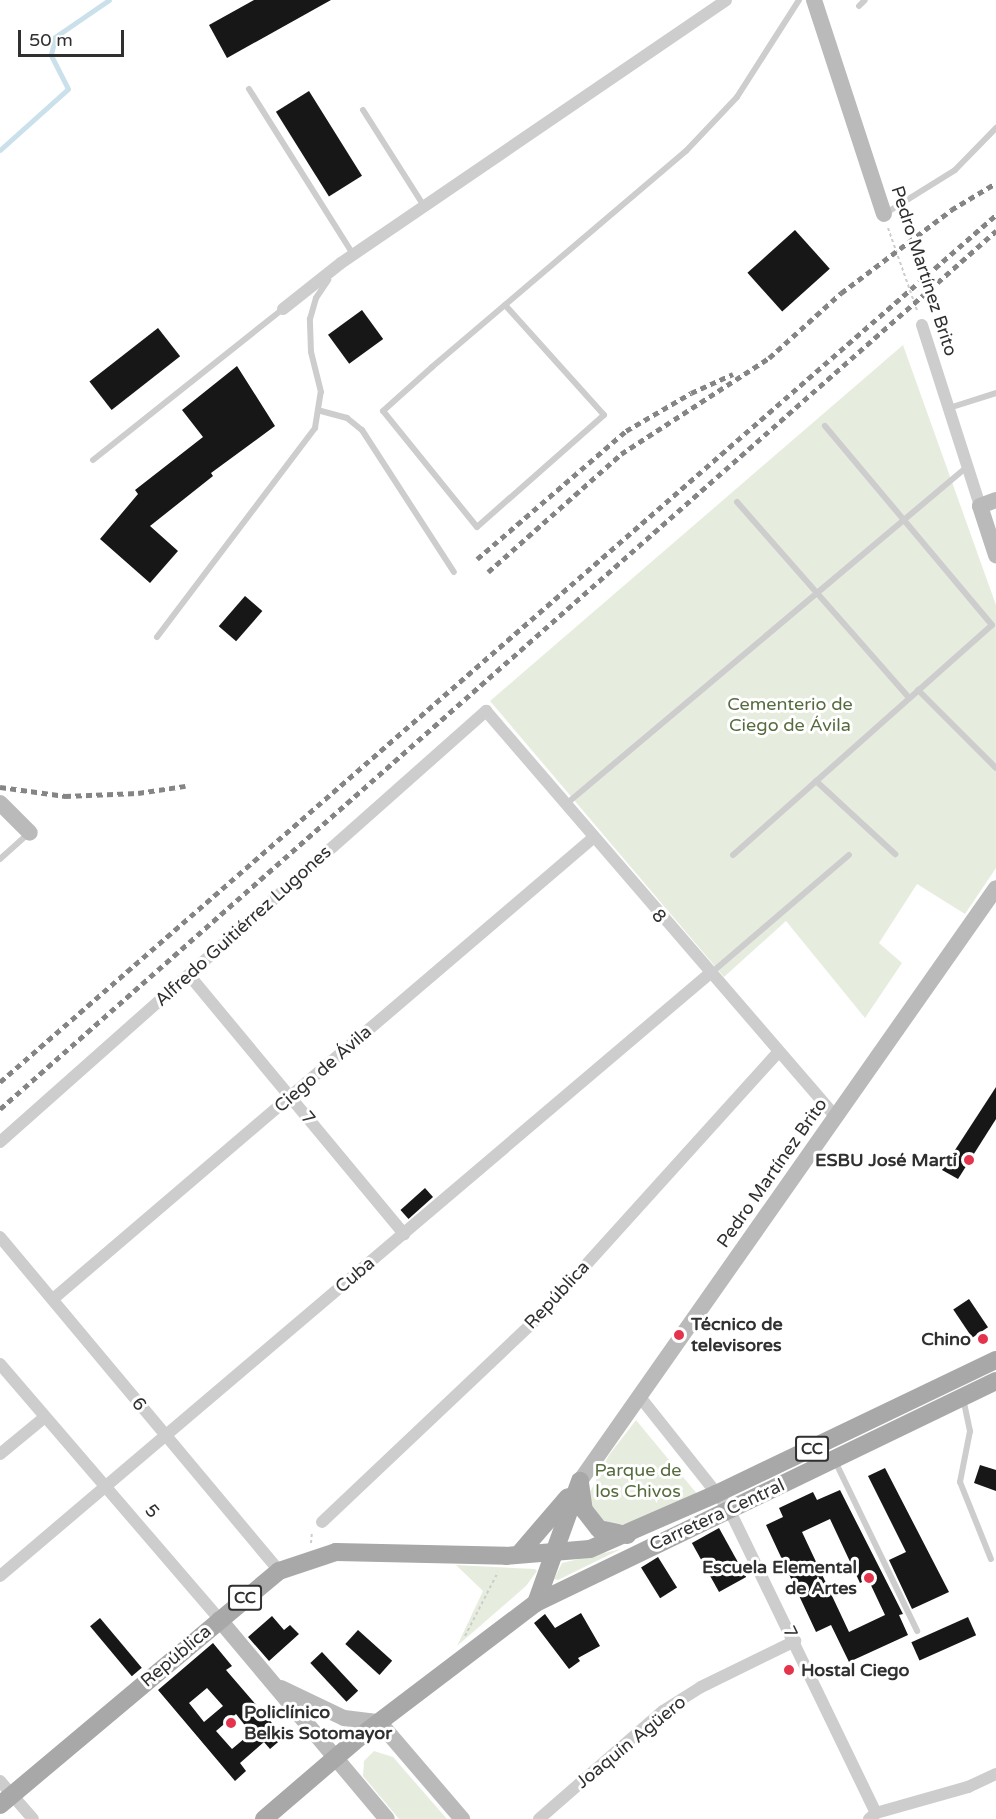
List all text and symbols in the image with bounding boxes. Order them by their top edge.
scale bar [21,18,128,56]
text: 50 m [29,29,73,51]
street label: Pedro Martínez Brito [886,183,962,359]
park label: Cementerio de Ciego de Ávila [727,694,853,736]
street label: Alfredo Guitiérrez Lugones [150,841,336,1011]
street label: 8 [647,905,671,927]
street label: Ciego de Ávila [270,1021,376,1117]
street label: Pedro Martínez Brito [712,1094,832,1252]
street label: 7 [296,1107,320,1129]
place label: ESBU José Martí [815,1149,957,1171]
marker: ESBU José Martí [962,1153,976,1167]
street label: Cuba [331,1252,379,1298]
street label: República [520,1256,594,1334]
place label: Técnico de televisores [691,1314,783,1356]
marker: Técnico de televisores [672,1328,686,1342]
place label: Chino [921,1328,971,1350]
marker: Chino [976,1332,990,1346]
street label: 6 [127,1393,151,1415]
road number: CC [794,1436,830,1462]
park label: Parque de los Chivos [594,1460,682,1502]
street label: Carretera Central [646,1474,788,1556]
street label: 5 [140,1500,164,1522]
place label: Escuela Elemental de Artes [702,1557,857,1600]
marker: Escuela Elemental de Artes [862,1571,876,1585]
road number: CC [227,1585,263,1611]
street label: República [136,1620,216,1692]
street label: 7 [778,1622,802,1642]
place label: Hostal Ciego [801,1659,909,1681]
marker: Hostal Ciego [782,1663,796,1677]
street label: Joaquín Agüero [572,1691,690,1793]
place label: Policlínico Belkis Sotomayor [244,1702,392,1744]
marker: Policlínico Belkis Sotomayor [222,1714,240,1732]

